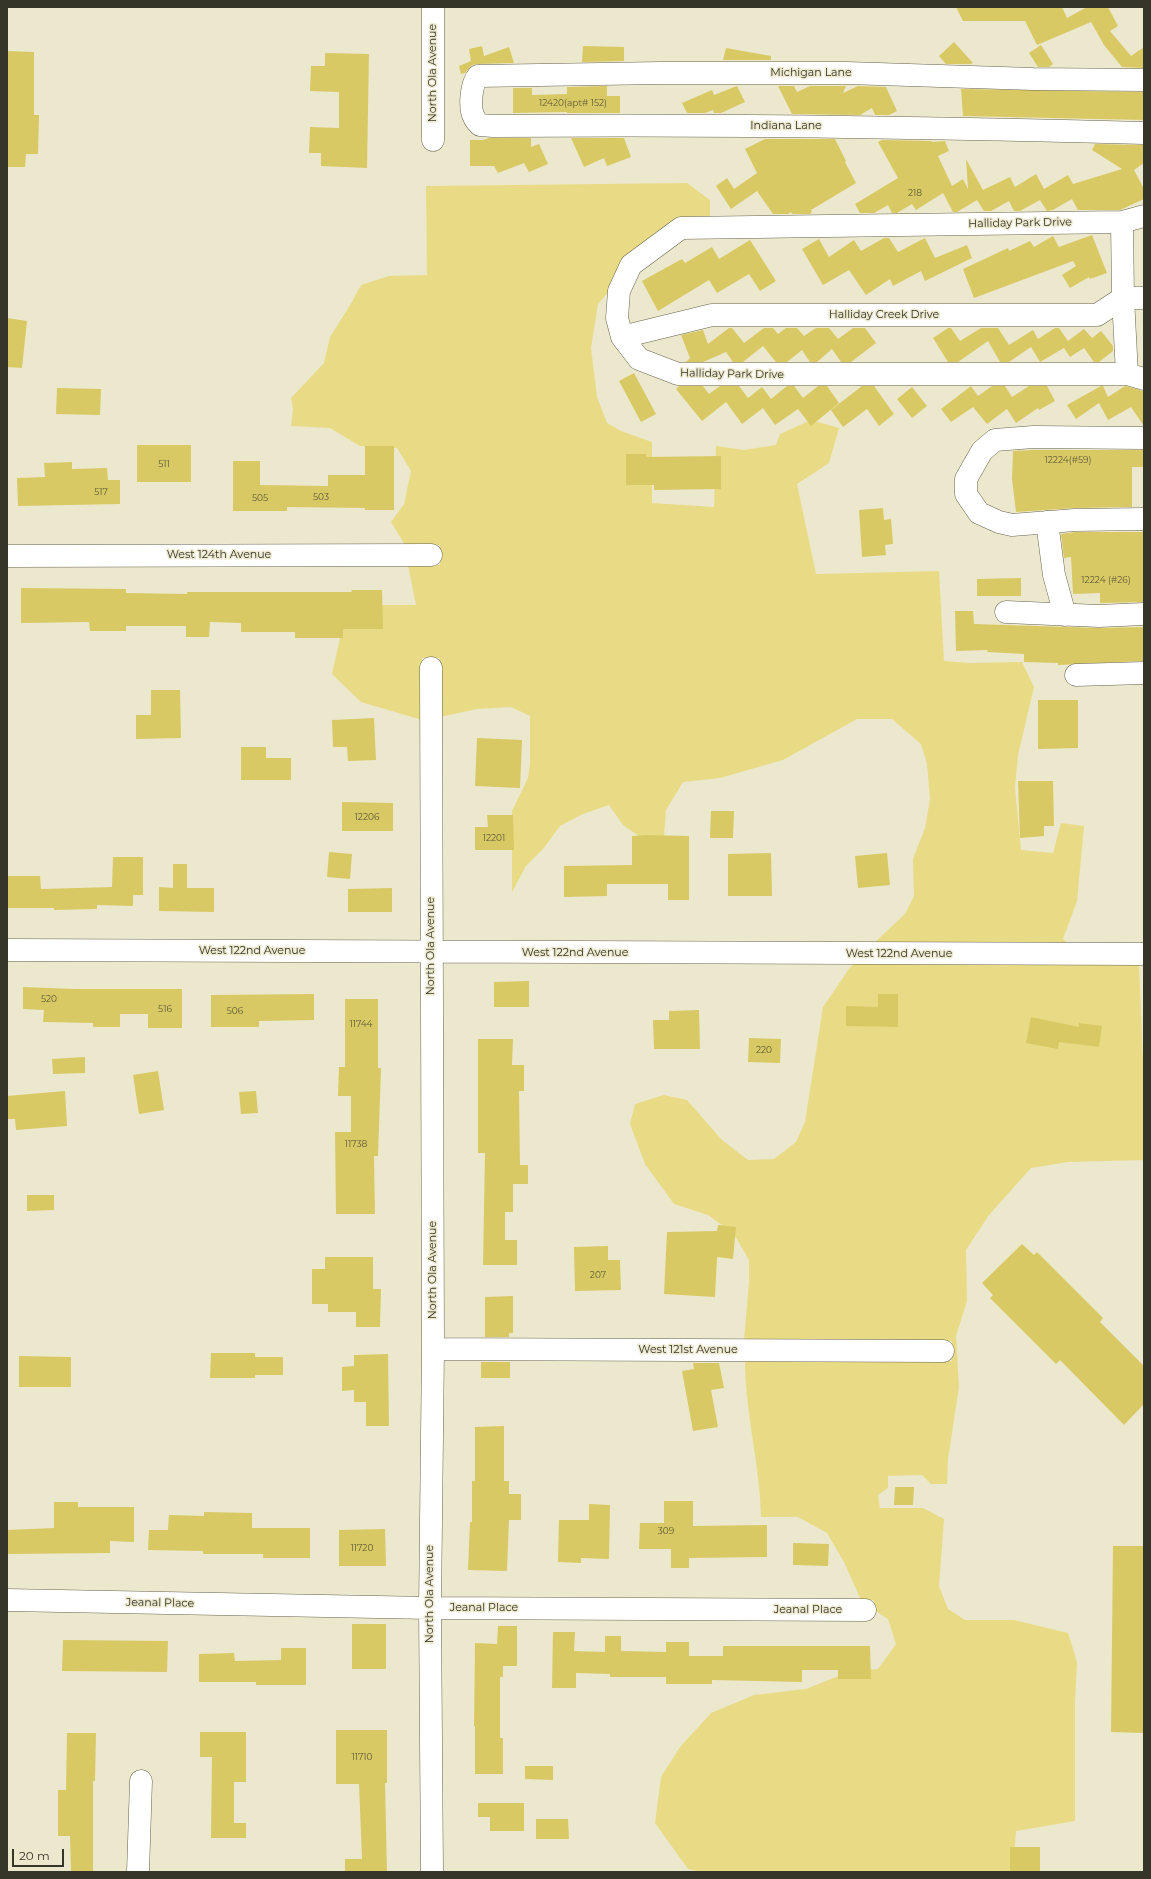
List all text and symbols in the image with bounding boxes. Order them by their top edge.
street label: North Ola Avenue [426,24,440,122]
street label: Michigan Lane [770,66,852,80]
house number: 12420(apt# 152) [539,98,607,108]
street label: Indiana Lane [750,119,822,133]
house number: 218 [908,188,922,198]
street label: Halliday Park Drive [968,215,1072,231]
street label: Halliday Creek Drive [829,308,939,322]
street label: Halliday Park Drive [680,366,784,382]
house number: 12224(#59) [1044,455,1092,465]
house number: 511 [158,459,170,469]
house number: 517 [94,487,108,497]
house number: 503 [313,492,329,502]
house number: 505 [252,493,268,503]
street label: West 124th Avenue [167,548,271,562]
house number: 12224 (#26) [1081,575,1131,585]
house number: 12206 [355,812,379,822]
house number: 12201 [483,833,505,843]
street label: North Ola Avenue [424,897,438,995]
street label: West 122nd Avenue [199,944,305,958]
street label: West 122nd Avenue [522,946,628,960]
street label: West 122nd Avenue [846,947,952,961]
house number: 520 [41,994,57,1004]
house number: 516 [158,1004,172,1014]
house number: 506 [227,1006,243,1016]
house number: 11744 [349,1019,373,1029]
house number: 220 [756,1045,772,1055]
house number: 11738 [345,1139,367,1149]
street label: North Ola Avenue [426,1221,440,1319]
house number: 207 [590,1270,606,1280]
street label: West 121st Avenue [638,1343,738,1357]
house number: 309 [658,1526,674,1536]
house number: 11720 [351,1543,373,1553]
street label: North Ola Avenue [423,1545,437,1643]
street label: Jeanal Place [126,1596,194,1610]
street label: Jeanal Place [450,1601,518,1615]
street label: Jeanal Place [774,1603,842,1617]
house number: 11710 [351,1752,373,1762]
scale bar [14,1841,66,1867]
text: 20 m [19,1848,50,1863]

